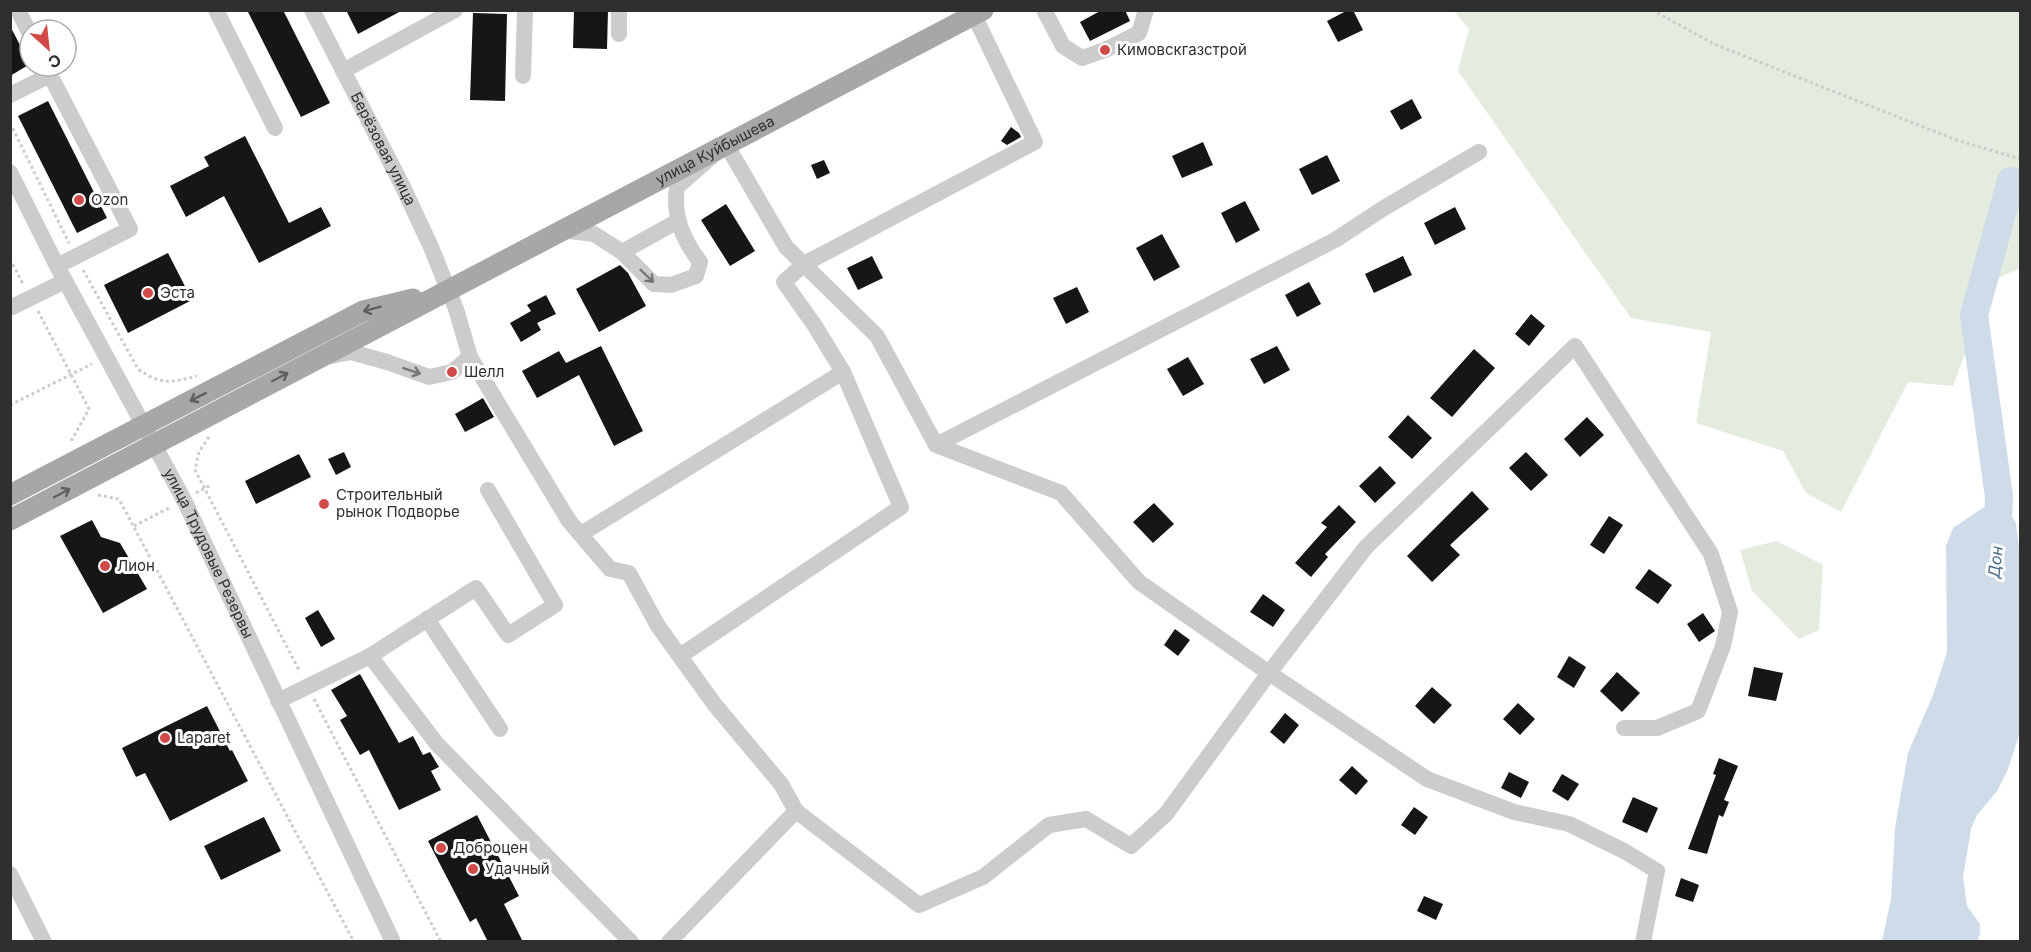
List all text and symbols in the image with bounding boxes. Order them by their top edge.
north arrow [18,18,78,78]
place label: Кимовскгазстрой [1117,40,1247,59]
marker: Кимовскгазстрой [1098,43,1112,57]
text: С [45,50,65,73]
street label: Берёзовая улица [347,89,420,208]
street label: улица Куйбышева [652,111,778,189]
place label: Ozon [91,190,128,209]
marker: Ozon [72,193,86,207]
one-way arrow [639,269,654,284]
place label: Эста [160,283,195,302]
marker: Эста [141,286,155,300]
one-way arrow [363,304,382,316]
place label: Шелл [464,362,504,381]
marker: Шелл [445,365,459,379]
one-way arrow [402,366,421,377]
one-way arrow [271,371,289,382]
one-way arrow [189,392,207,404]
street label: улица Трудовые Резервы [160,465,258,641]
place label: Строительный рынок Подворье [336,485,460,521]
one-way arrow [53,486,71,498]
marker: Строительный рынок Подворье [317,497,331,511]
water label: Дон [1983,545,2007,580]
place label: Лион [117,556,155,575]
marker: Лион [98,559,112,573]
place label: Laparet [177,728,231,747]
marker: Laparet [158,731,172,745]
place label: Доброцен [453,838,528,857]
marker: Доброцен [434,841,448,855]
place label: Удачный [485,859,550,878]
marker: Удачный [466,862,480,876]

